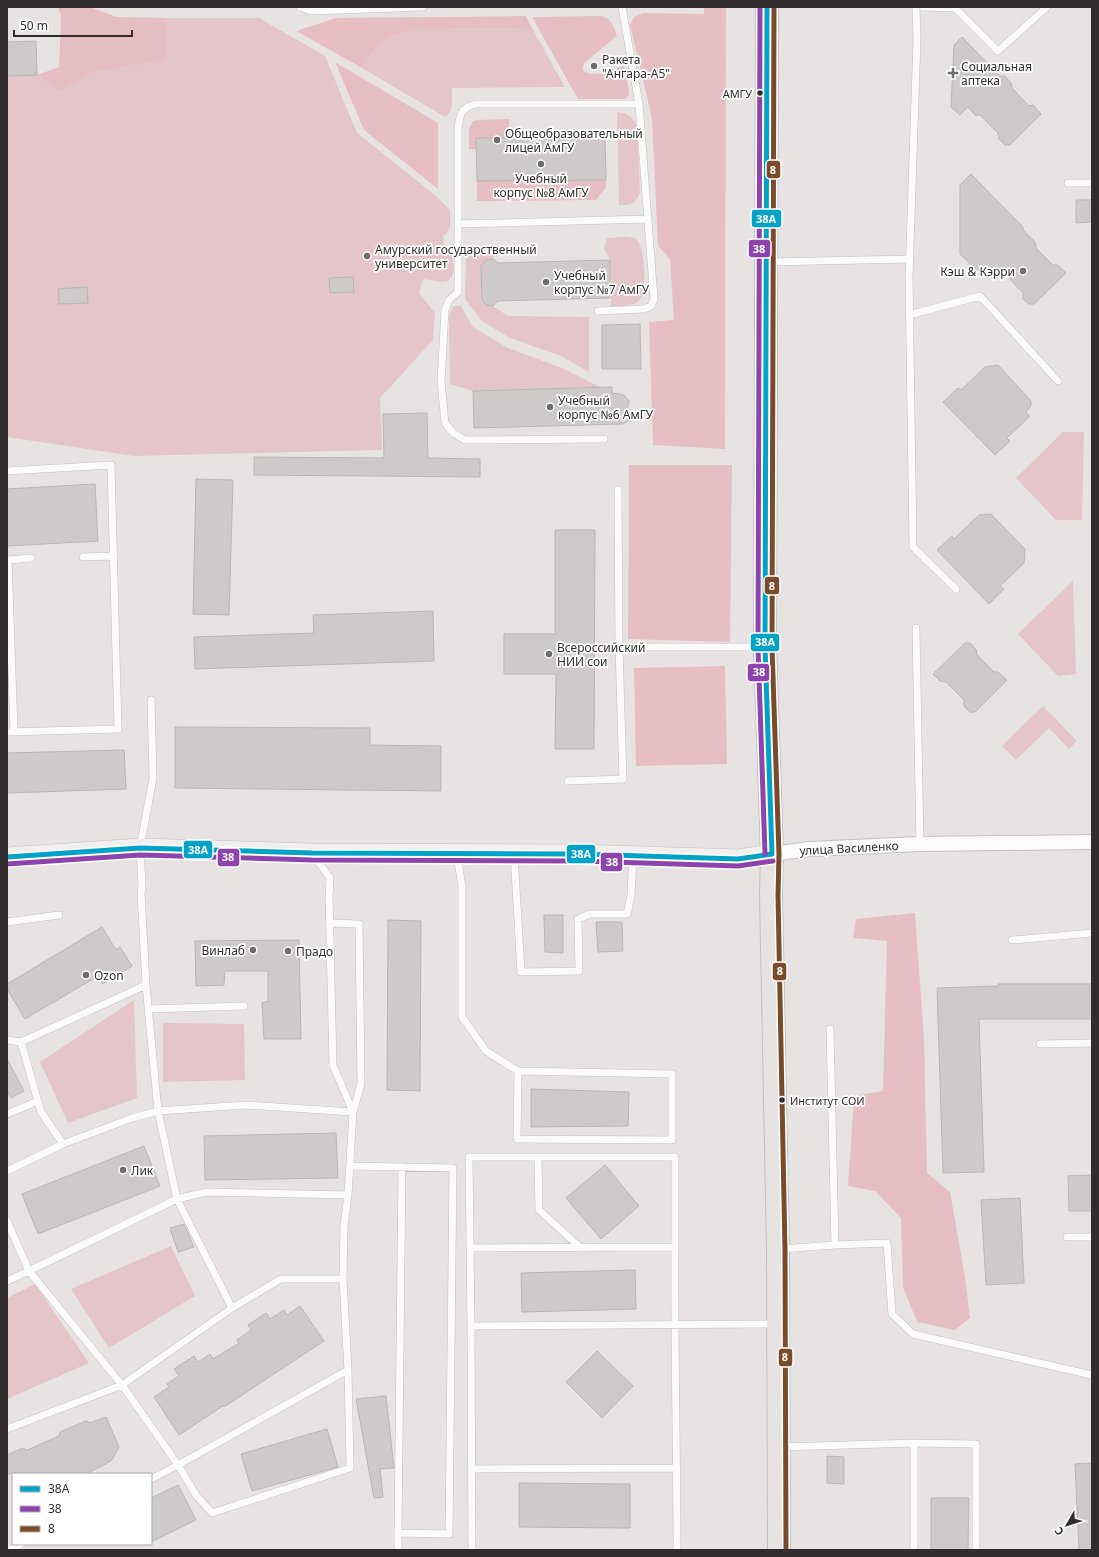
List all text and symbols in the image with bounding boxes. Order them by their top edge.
scale bar [14,12,132,38]
text: 50 m [20,17,48,34]
place label: Ракета "Ангара-А5" [602,51,670,82]
place label: Социальная аптека [961,58,1032,89]
marker: Ракета "Ангара-А5" [589,61,599,71]
marker: Социальная аптека [948,68,958,78]
place label: АМГУ [723,86,752,101]
marker: АМГУ [755,88,765,98]
place label: Общеобразовательный лицей АмГУ [505,125,643,156]
marker: Общеобразовательный лицей АмГУ [492,135,502,145]
marker: Учебный корпус №8 АмГУ [536,159,546,169]
line badge: 8 [766,160,781,179]
text: 8 [770,162,776,177]
place label: Учебный корпус №8 АмГУ [493,170,589,201]
line badge: 38А [751,209,782,228]
text: 38А [756,211,776,226]
line badge: 38 [748,239,771,258]
place label: Амурский государственный университет [375,241,537,272]
text: 38 [753,241,765,256]
marker: Амурский государственный университет [362,251,372,261]
place label: Кэш & Кэрри [940,263,1015,280]
marker: Кэш & Кэрри [1018,266,1028,276]
place label: Учебный корпус №7 АмГУ [554,267,650,298]
marker: Учебный корпус №7 АмГУ [541,277,551,287]
place label: Учебный корпус №6 АмГУ [558,392,654,423]
marker: Учебный корпус №6 АмГУ [545,402,555,412]
line badge: 8 [764,576,780,595]
text: 8 [769,578,775,593]
line badge: 38А [750,633,780,652]
text: 38А [755,634,775,649]
place label: Всероссийский НИИ сои [557,639,645,670]
marker: Всероссийский НИИ сои [544,649,554,659]
line badge: 38 [747,663,770,682]
text: 38 [753,664,765,679]
street label: улица Василенко [799,837,899,859]
line badge: 38А [183,840,213,859]
text: 38А [188,842,208,857]
line badge: 38А [566,844,596,864]
text: 38А [571,846,591,861]
line badge: 38 [217,848,240,867]
text: 38 [222,849,234,864]
line badge: 38 [600,852,623,872]
text: 38 [606,854,618,869]
place label: Винлаб [201,942,245,959]
place label: Прадо [296,943,333,960]
marker: Винлаб [248,945,258,955]
marker: Прадо [283,946,293,956]
line badge: 8 [772,962,787,981]
text: 8 [777,963,783,978]
place label: Ozon [94,967,124,984]
marker: Ozon [81,970,91,980]
place label: Институт СОИ [790,1093,865,1108]
marker: Институт СОИ [777,1095,787,1105]
place label: Лик [131,1162,154,1179]
marker: Лик [118,1165,128,1175]
line badge: 8 [778,1348,793,1367]
text: 8 [782,1349,788,1364]
legend [12,1473,152,1545]
text: 38А [48,1480,70,1497]
text: 38 [48,1500,62,1517]
north arrow [1047,1505,1087,1545]
text: 8 [48,1520,55,1537]
text: С [1051,1524,1067,1539]

